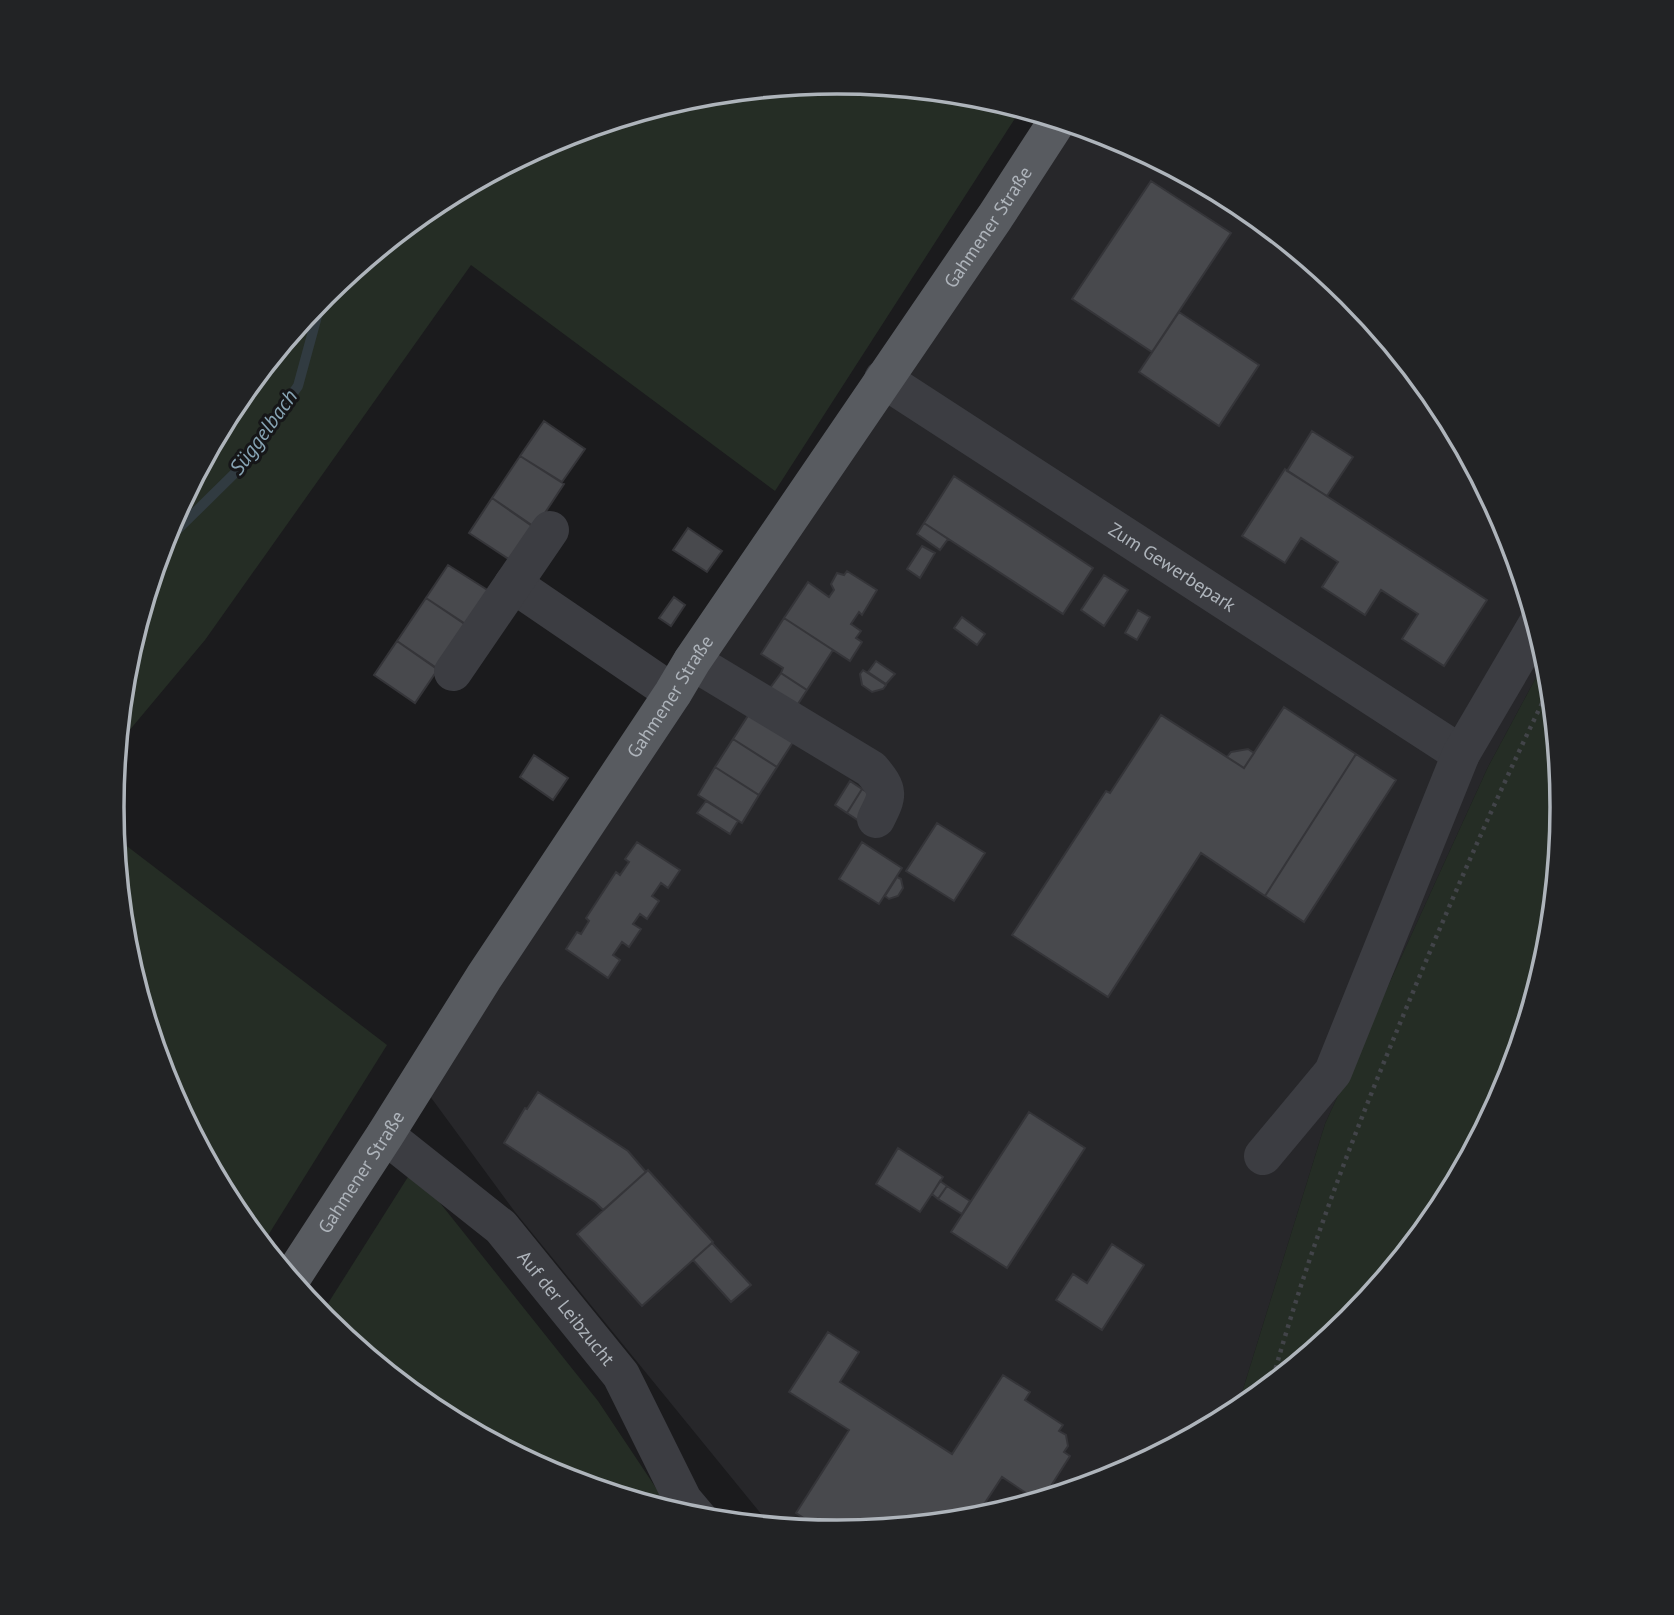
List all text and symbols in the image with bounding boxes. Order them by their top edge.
street label: Gahmener Straße [938,161,1037,292]
water label: Süggelbach [223,384,303,480]
street label: Zum Gewerbepark [1104,517,1241,617]
street label: Gahmener Straße [621,630,718,762]
street label: Gahmener Straße [312,1106,409,1238]
street label: Auf der Leibzucht [513,1245,621,1371]

